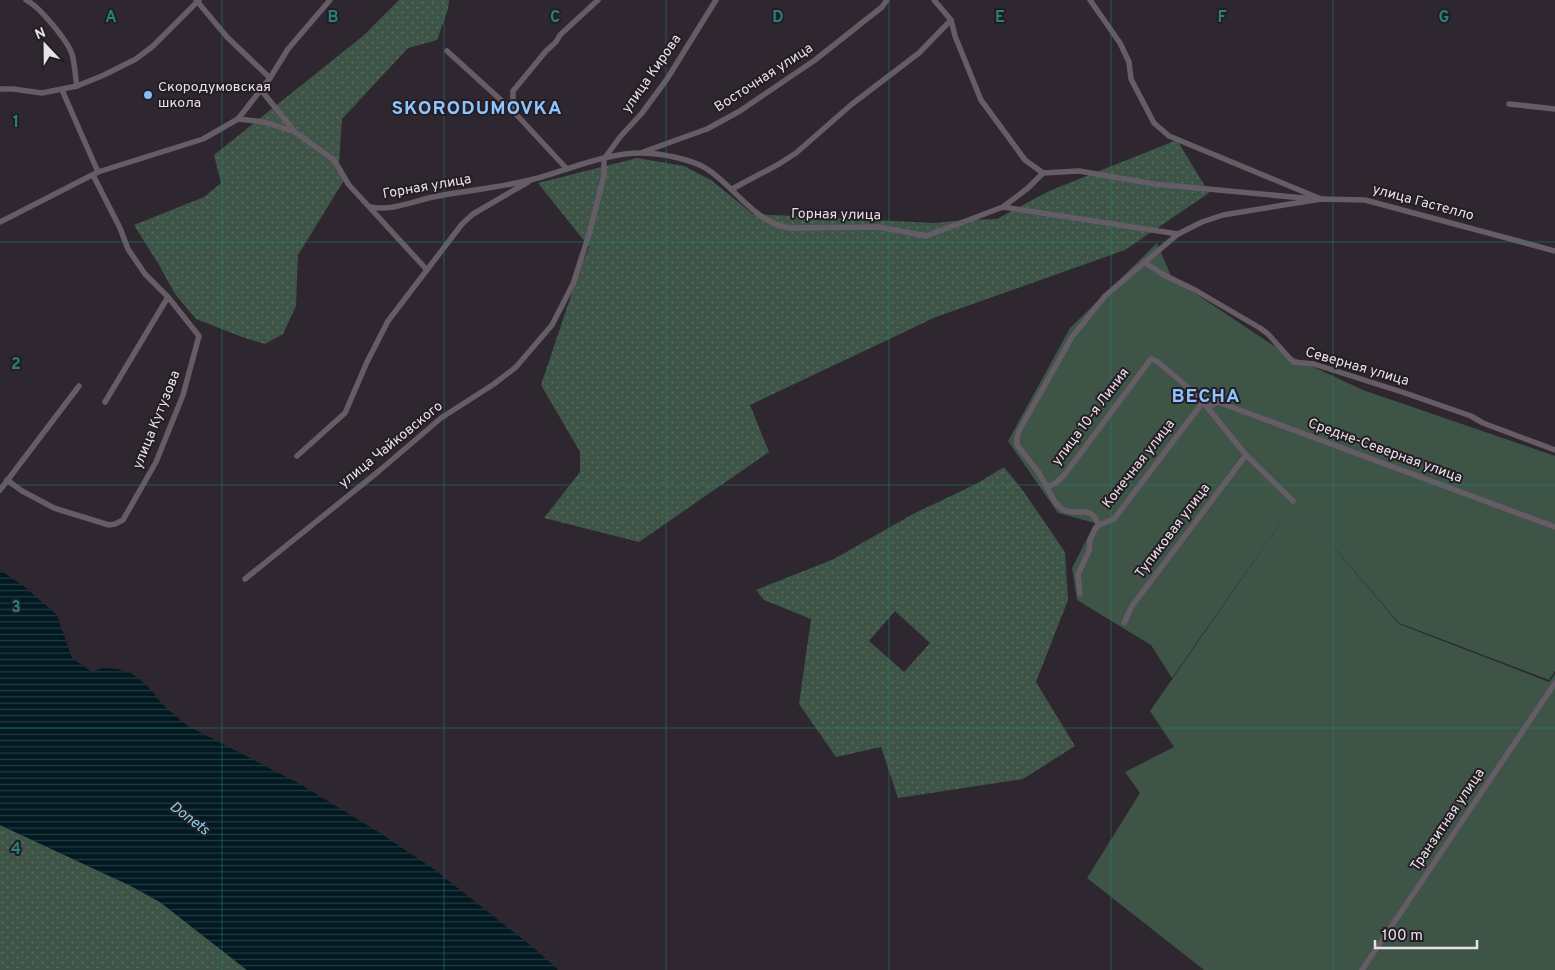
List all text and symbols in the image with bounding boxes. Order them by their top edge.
text: A [105,8,117,28]
text: B [327,8,339,28]
text: C [550,8,560,28]
text: D [772,8,784,28]
text: E [995,8,1005,28]
text: F [1217,8,1227,28]
text: G [1439,8,1449,28]
north arrow [20,20,70,70]
text: N [33,25,49,44]
street label: улица Кирова [619,31,685,117]
street label: Восточная улица [712,40,816,116]
place label: Скородумовская школа [158,79,271,112]
marker: Скородумовская школа [142,89,154,101]
district label: SKORODUMOVKA [391,97,563,121]
text: 1 [13,113,19,133]
street label: Горная улица [381,171,473,203]
street label: улица Гастелло [1370,181,1476,225]
street label: Горная улица [791,206,881,224]
street label: Северная улица [1303,344,1411,390]
text: 2 [11,355,21,375]
street label: улица 10-я Линия [1049,365,1133,469]
street label: улица Кутузова [130,368,184,472]
district label: ВЕСНА [1171,385,1241,409]
street label: улица Чайковского [336,398,446,492]
street label: Средне-Северная улица [1306,415,1464,487]
street label: Конечная улица [1099,416,1179,512]
street label: Тупиковая улица [1132,480,1214,582]
text: 3 [11,598,21,618]
street label: Транзитная улица [1407,765,1489,875]
water label: Donets [165,798,213,840]
text: 4 [11,840,21,860]
scale bar [1375,918,1478,950]
text: 100 m [1382,927,1423,946]

